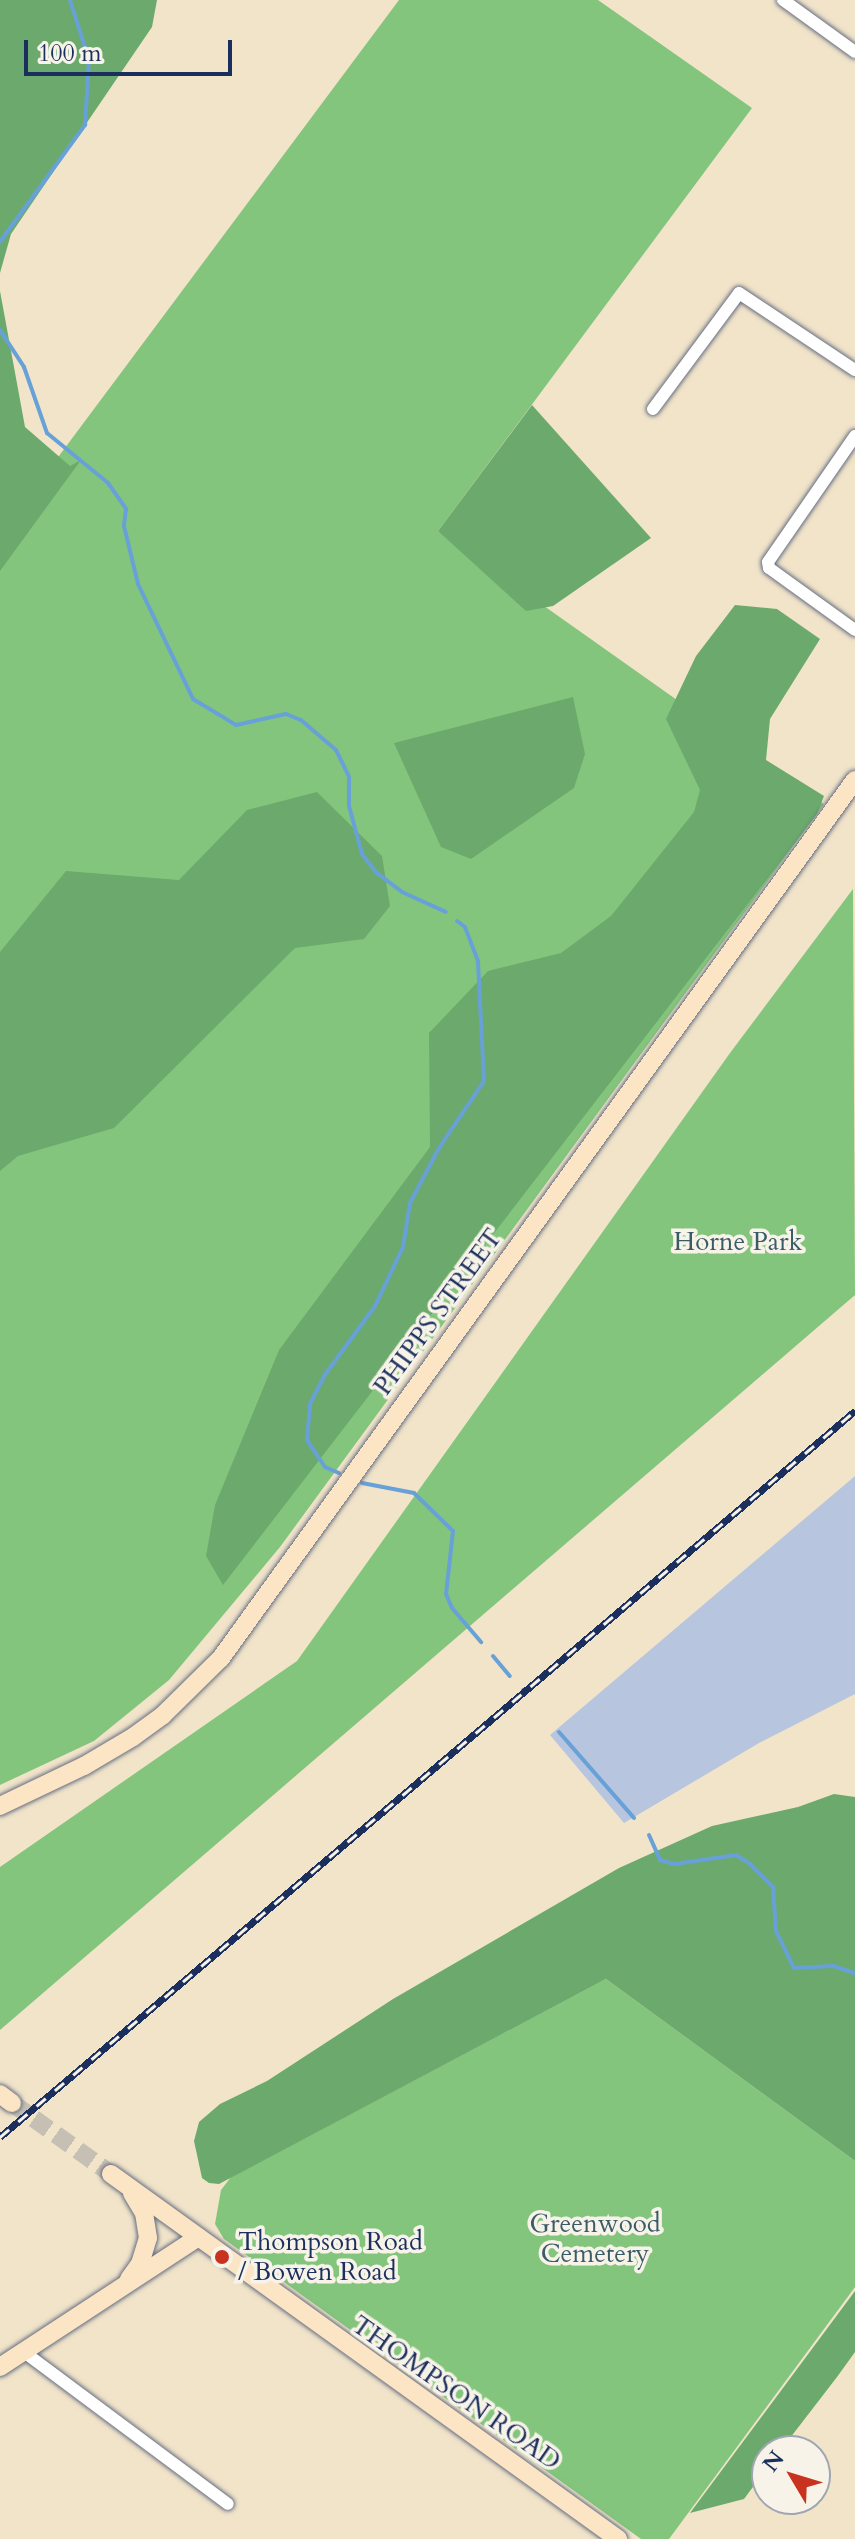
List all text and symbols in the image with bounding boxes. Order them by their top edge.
scale bar [28,24,236,74]
text: 100 m [38,37,102,70]
street label: PHIPPS STREET [367,1223,509,1401]
park label: Horne Park [674,1226,802,1258]
park label: Greenwood Cemetery [529,2208,661,2270]
place label: Thompson Road / Bowen Road [238,2226,423,2288]
marker: Thompson Road / Bowen Road [213,2248,231,2266]
street label: THOMPSON ROAD [346,2309,566,2477]
north arrow [751,2435,831,2515]
text: N [756,2445,791,2478]

